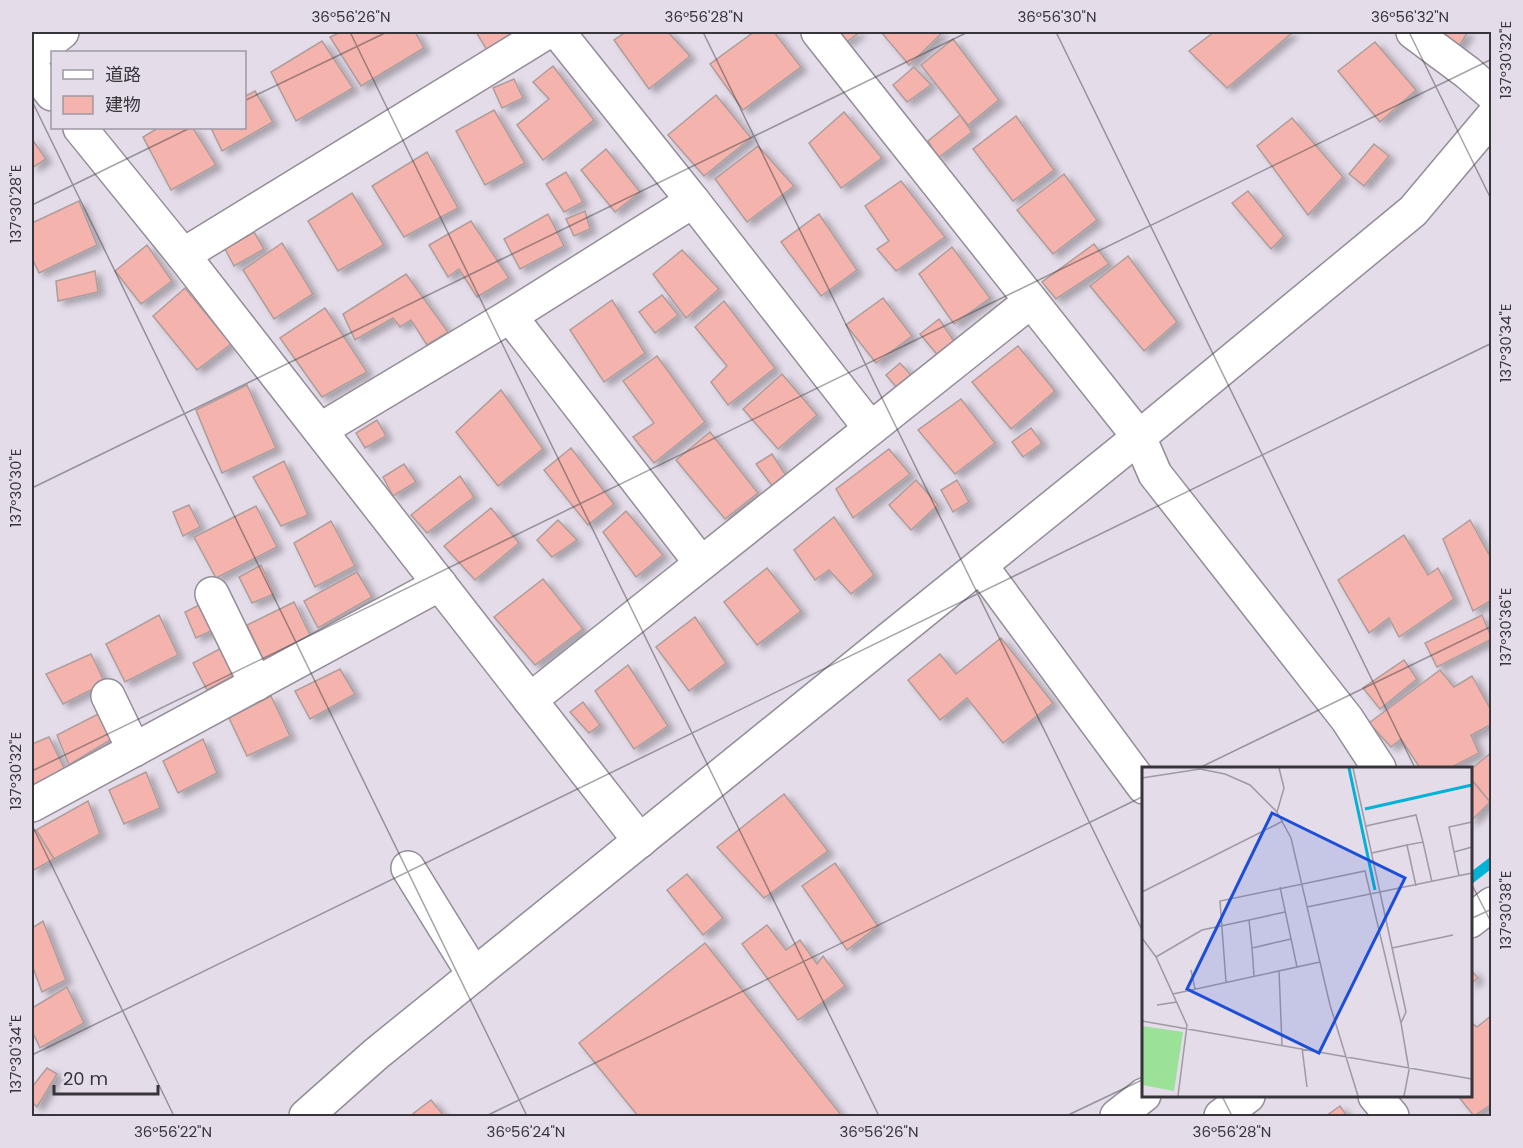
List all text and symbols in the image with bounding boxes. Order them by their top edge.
text: 36°56'26"N [312,6,390,27]
text: 36°56'28"N [665,6,743,27]
text: 36°56'30"N [1017,6,1097,27]
text: 36°56'32"N [1371,6,1449,27]
text: 137°30'32"E [1495,21,1516,99]
legend [51,51,246,129]
text: 道路 [105,62,141,87]
text: 建物 [105,92,141,117]
text: 137°30'28"E [5,165,26,243]
text: 137°30'34"E [1495,304,1516,382]
text: 137°30'30"E [5,449,26,527]
text: 137°30'36"E [1495,587,1516,667]
text: 137°30'32"E [5,732,26,810]
inset map [1142,767,1472,1097]
text: 137°30'38"E [1495,871,1516,950]
text: 137°30'34"E [5,1015,26,1093]
scale bar [54,1058,158,1096]
text: 20 m [63,1066,108,1091]
text: 36°56'22"N [134,1121,212,1142]
text: 36°56'24"N [487,1121,565,1142]
text: 36°56'26"N [840,1121,918,1142]
text: 36°56'28"N [1193,1121,1271,1142]

